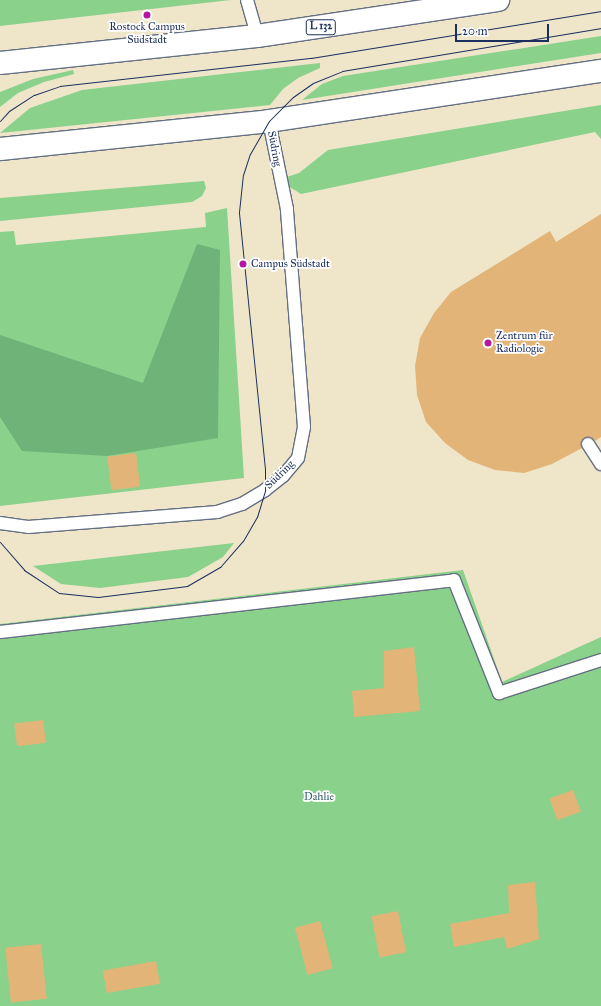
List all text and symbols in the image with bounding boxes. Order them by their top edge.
marker: Rostock Campus Südstadt [142,10,152,20]
scale bar [457,16,551,42]
road number: L 132 [305,19,337,35]
place label: Rostock Campus Südstadt [109,21,185,47]
text: 20 m [462,24,488,38]
street label: Südring [264,130,284,168]
place label: Campus Südstadt [251,257,330,271]
marker: Campus Südstadt [238,259,248,269]
place label: Zentrum für Radiologie [496,330,553,356]
marker: Zentrum für Radiologie [483,338,493,348]
street label: Südring [262,458,298,492]
park label: Dahlie [304,790,334,804]

